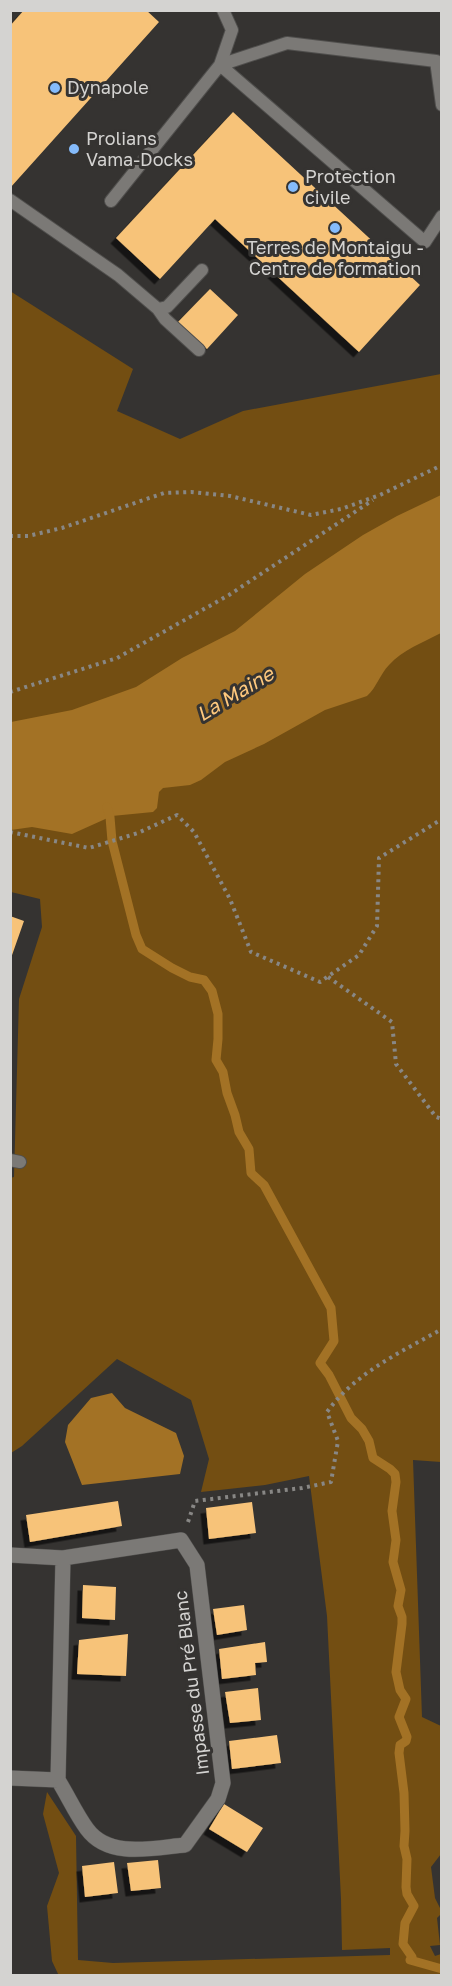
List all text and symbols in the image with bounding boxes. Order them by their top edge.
place label: Dynapole [67,76,149,98]
marker: Dynapole [48,81,62,95]
place label: Prolians Vama-Docks [86,127,193,170]
marker: Prolians Vama-Docks [67,142,81,156]
place label: Protection civile [305,165,396,208]
marker: Protection civile [286,180,300,194]
marker: Terres de Montaigu - Centre de formation [328,221,342,235]
place label: Terres de Montaigu - Centre de formation [247,236,424,279]
water label: La Maine [192,660,279,725]
street label: Impasse du Pré Blanc [169,1589,213,1777]

